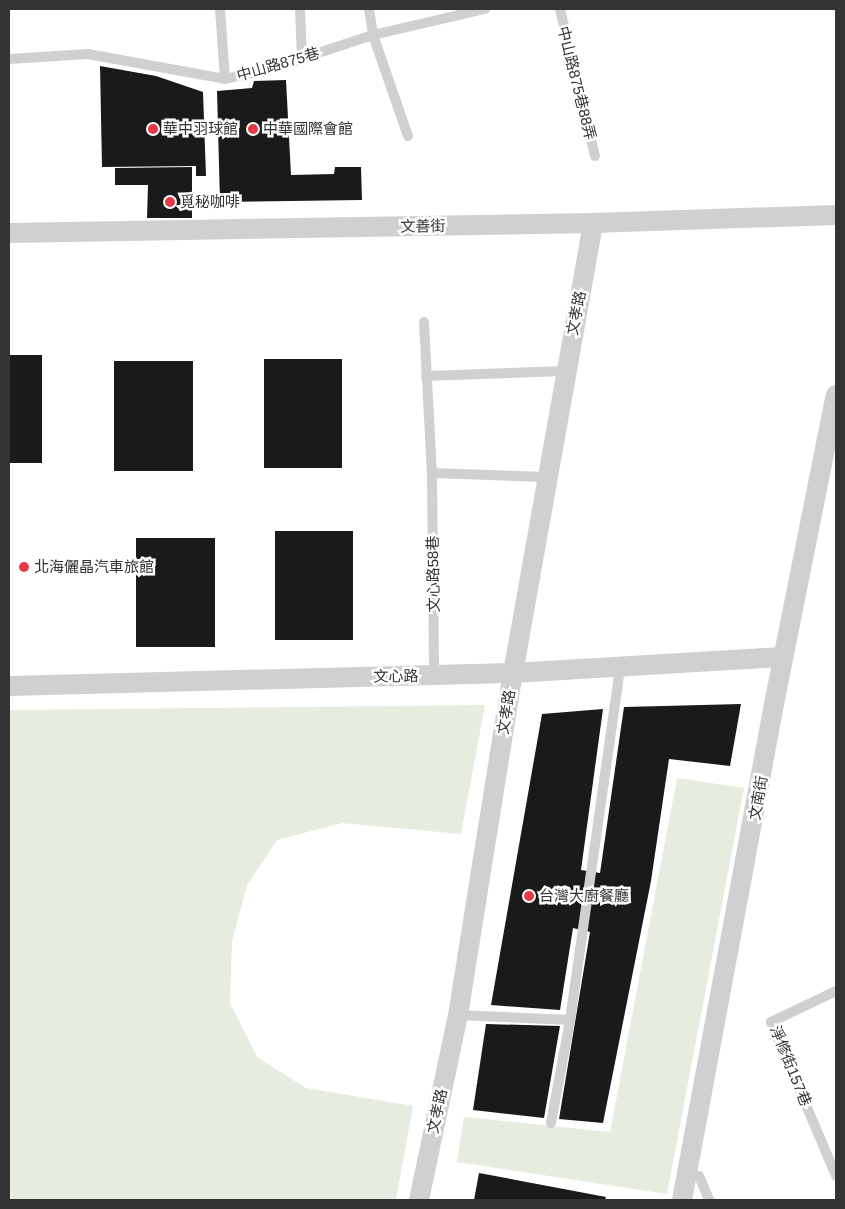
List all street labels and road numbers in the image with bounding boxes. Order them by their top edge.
street label: 中山路875巷88弄 [554,24,600,142]
street label: 中山路875巷 [235,44,321,84]
street label: 文善街 [400,217,446,235]
street label: 文孝路 [563,289,589,337]
street label: 文心路58巷 [423,536,443,612]
street label: 文心路 [373,667,419,685]
street label: 文孝路 [494,688,518,736]
street label: 文南街 [745,774,771,822]
street label: 淨修街157巷 [767,1023,815,1109]
street label: 文孝路 [424,1087,450,1135]

